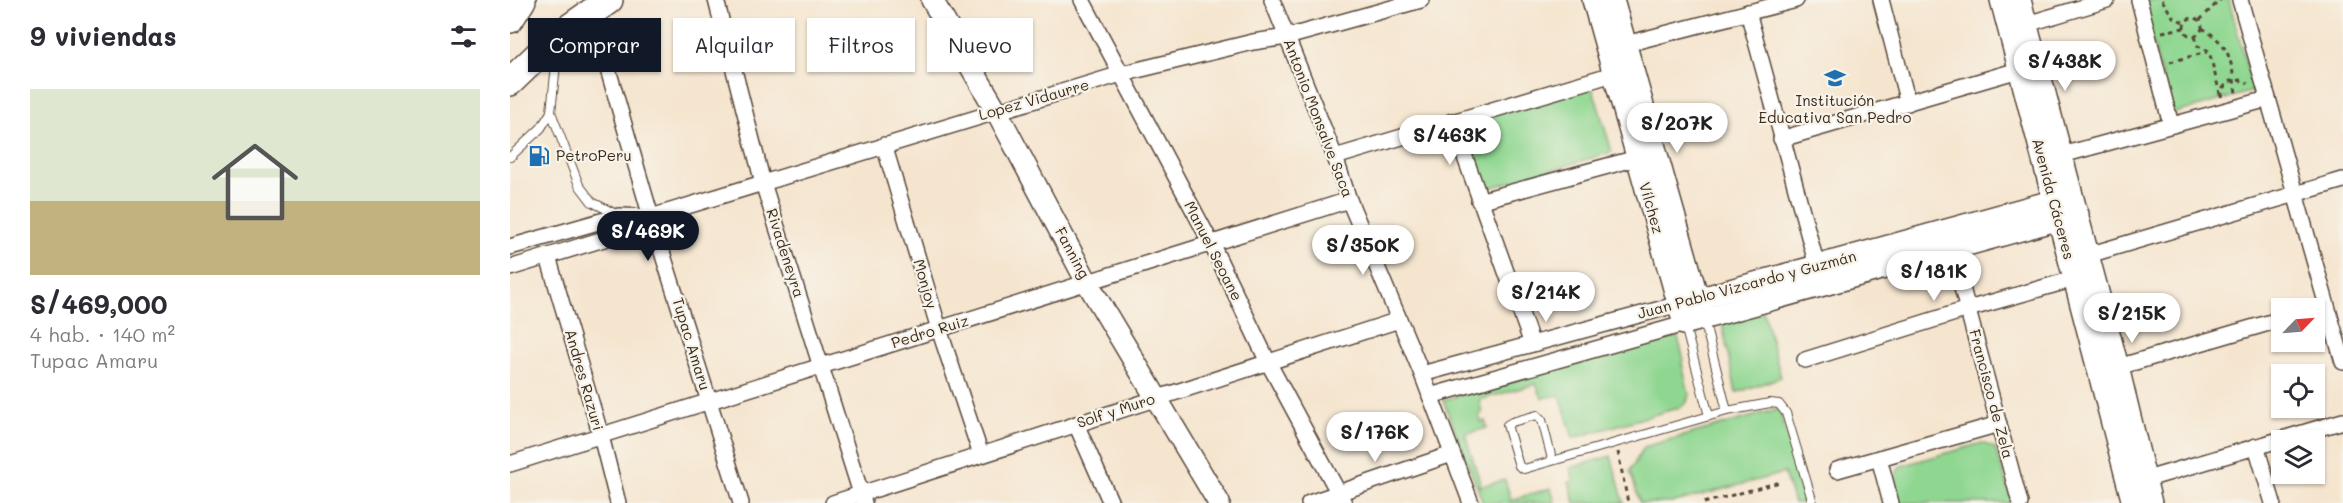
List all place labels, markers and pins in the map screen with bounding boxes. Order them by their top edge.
pin: S/438K [2016,41,2114,92]
school or university icon: Institución Educativa San Pedro [1823,66,1847,90]
place label: Institución Educativa San Pedro [1758,90,1912,127]
pin: S/207K [1628,103,1726,154]
pin: S/463K [1401,115,1499,166]
fuel station icon: PetroPeru [527,144,551,168]
place label: PetroPeru [556,145,632,165]
pin: S/469K [599,211,697,262]
pin: S/350K [1314,225,1412,276]
pin: S/181K [1885,251,1983,302]
pin: S/214K [1497,272,1595,323]
pin: S/215K [2083,293,2181,344]
pin: S/176K [1326,412,1424,463]

